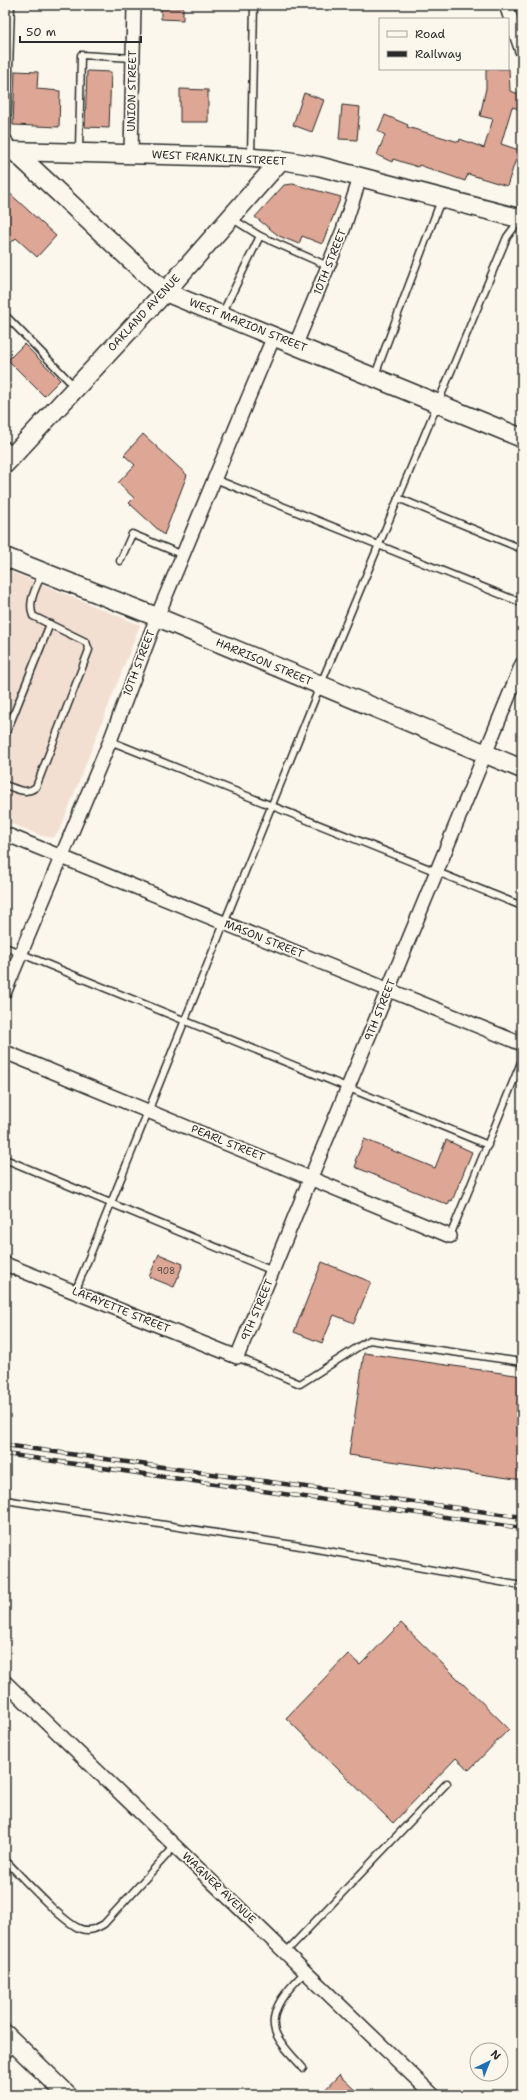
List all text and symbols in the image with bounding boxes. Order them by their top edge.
scale bar [20,18,141,44]
legend [379,18,509,70]
text: 50 m [26,24,56,40]
text: Road [415,26,446,42]
text: Railway [415,46,462,62]
street label: UNION STREET [124,50,140,132]
street label: WEST FRANKLIN STREET [151,147,287,169]
street label: 10TH STREET [310,227,350,297]
street label: OAKLAND AVENUE [104,271,184,355]
street label: WEST MARION STREET [187,294,309,356]
street label: 10TH STREET [119,627,159,698]
street label: HARRISON STREET [213,635,315,689]
street label: MASON STREET [222,916,306,962]
street label: 9TH STREET [361,977,399,1043]
street label: PEARL STREET [189,1121,267,1165]
house number: 908 [157,1265,175,1277]
street label: 9TH STREET [237,1277,277,1343]
street label: LAFAYETTE STREET [70,1284,172,1337]
street label: WAGNER AVENUE [179,1849,259,1927]
north arrow [469,2042,509,2082]
text: N [487,2047,504,2064]

